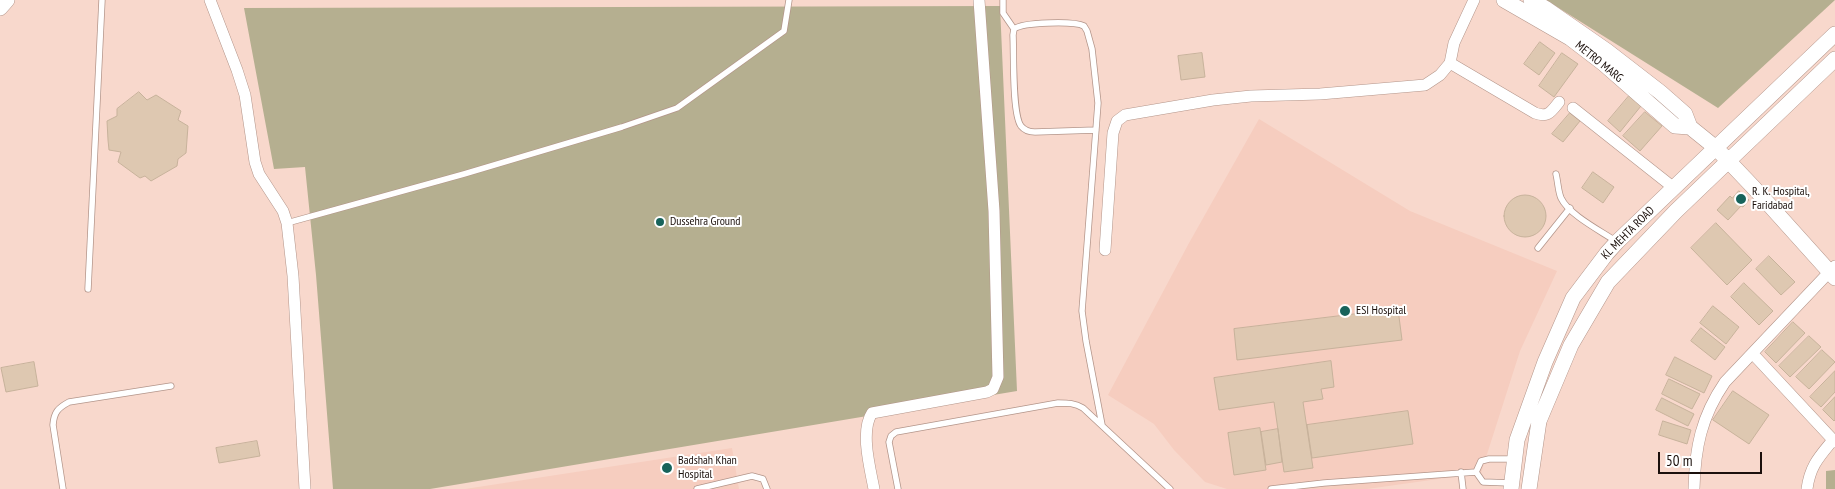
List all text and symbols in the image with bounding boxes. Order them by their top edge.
street label: METRO MARG [1572,38,1626,86]
place label: R. K. Hospital, Faridabad [1752,185,1810,213]
marker: R. K. Hospital, Faridabad [1734,192,1748,206]
street label: KL MEHTA ROAD [1598,203,1658,263]
place label: Dussehra Ground [670,215,741,229]
marker: Dussehra Ground [654,216,666,228]
marker: ESI Hospital [1338,304,1352,318]
place label: ESI Hospital [1356,304,1406,318]
scale bar [1660,442,1764,474]
text: 50 m [1666,451,1692,470]
place label: Badshah Khan Hospital [678,454,737,482]
marker: Badshah Khan Hospital [660,461,674,475]

